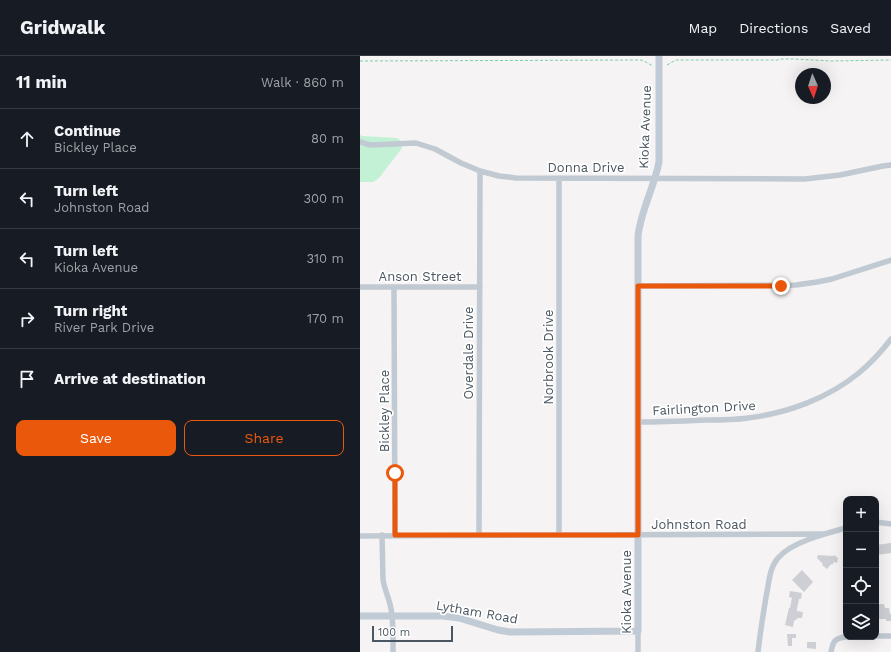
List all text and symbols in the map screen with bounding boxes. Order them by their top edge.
text: Gridwalk [20,16,105,39]
text: Map [689,20,717,36]
text: Directions [739,20,808,36]
text: Saved [830,20,871,36]
north arrow [795,68,831,104]
text: 11 min [16,72,67,92]
text: Walk · 860 m [261,75,344,90]
street label: Kioka Avenue [636,85,654,169]
text: Continue [54,122,121,140]
icon: ahead [16,128,38,150]
text: 80 m [311,131,344,146]
text: Bickley Place [54,140,137,155]
street label: Donna Drive [547,160,625,175]
text: Turn left [54,182,118,200]
icon: left [16,188,38,210]
text: 300 m [303,191,344,206]
text: Johnston Road [54,200,149,215]
text: Turn left [54,242,118,260]
icon: left [16,248,38,270]
text: 310 m [306,251,344,266]
text: Kioka Avenue [54,260,138,275]
street label: Anson Street [379,269,462,284]
route end [772,277,790,295]
text: Turn right [54,302,127,320]
street label: Overdale Drive [461,307,476,399]
icon: right [16,308,38,330]
street label: Norbrook Drive [541,309,556,405]
text: 170 m [307,311,344,326]
text: River Park Drive [54,320,154,335]
icon: arrive [16,368,38,390]
text: Arrive at destination [54,370,206,388]
street label: Bickley Place [377,370,392,452]
street label: Fairlington Drive [652,398,756,418]
button: Save [16,420,176,456]
button: Share [184,420,344,456]
route start [386,464,404,482]
map controls [843,496,879,640]
button: + [843,496,879,532]
street label: Johnston Road [651,517,747,532]
button: − [843,532,879,568]
street label: Kioka Avenue [619,550,634,634]
button: locate [843,568,879,604]
street label: Lytham Road [435,597,519,627]
button: layers [843,604,879,640]
scale bar [372,624,453,643]
text: 100 m [378,626,410,639]

